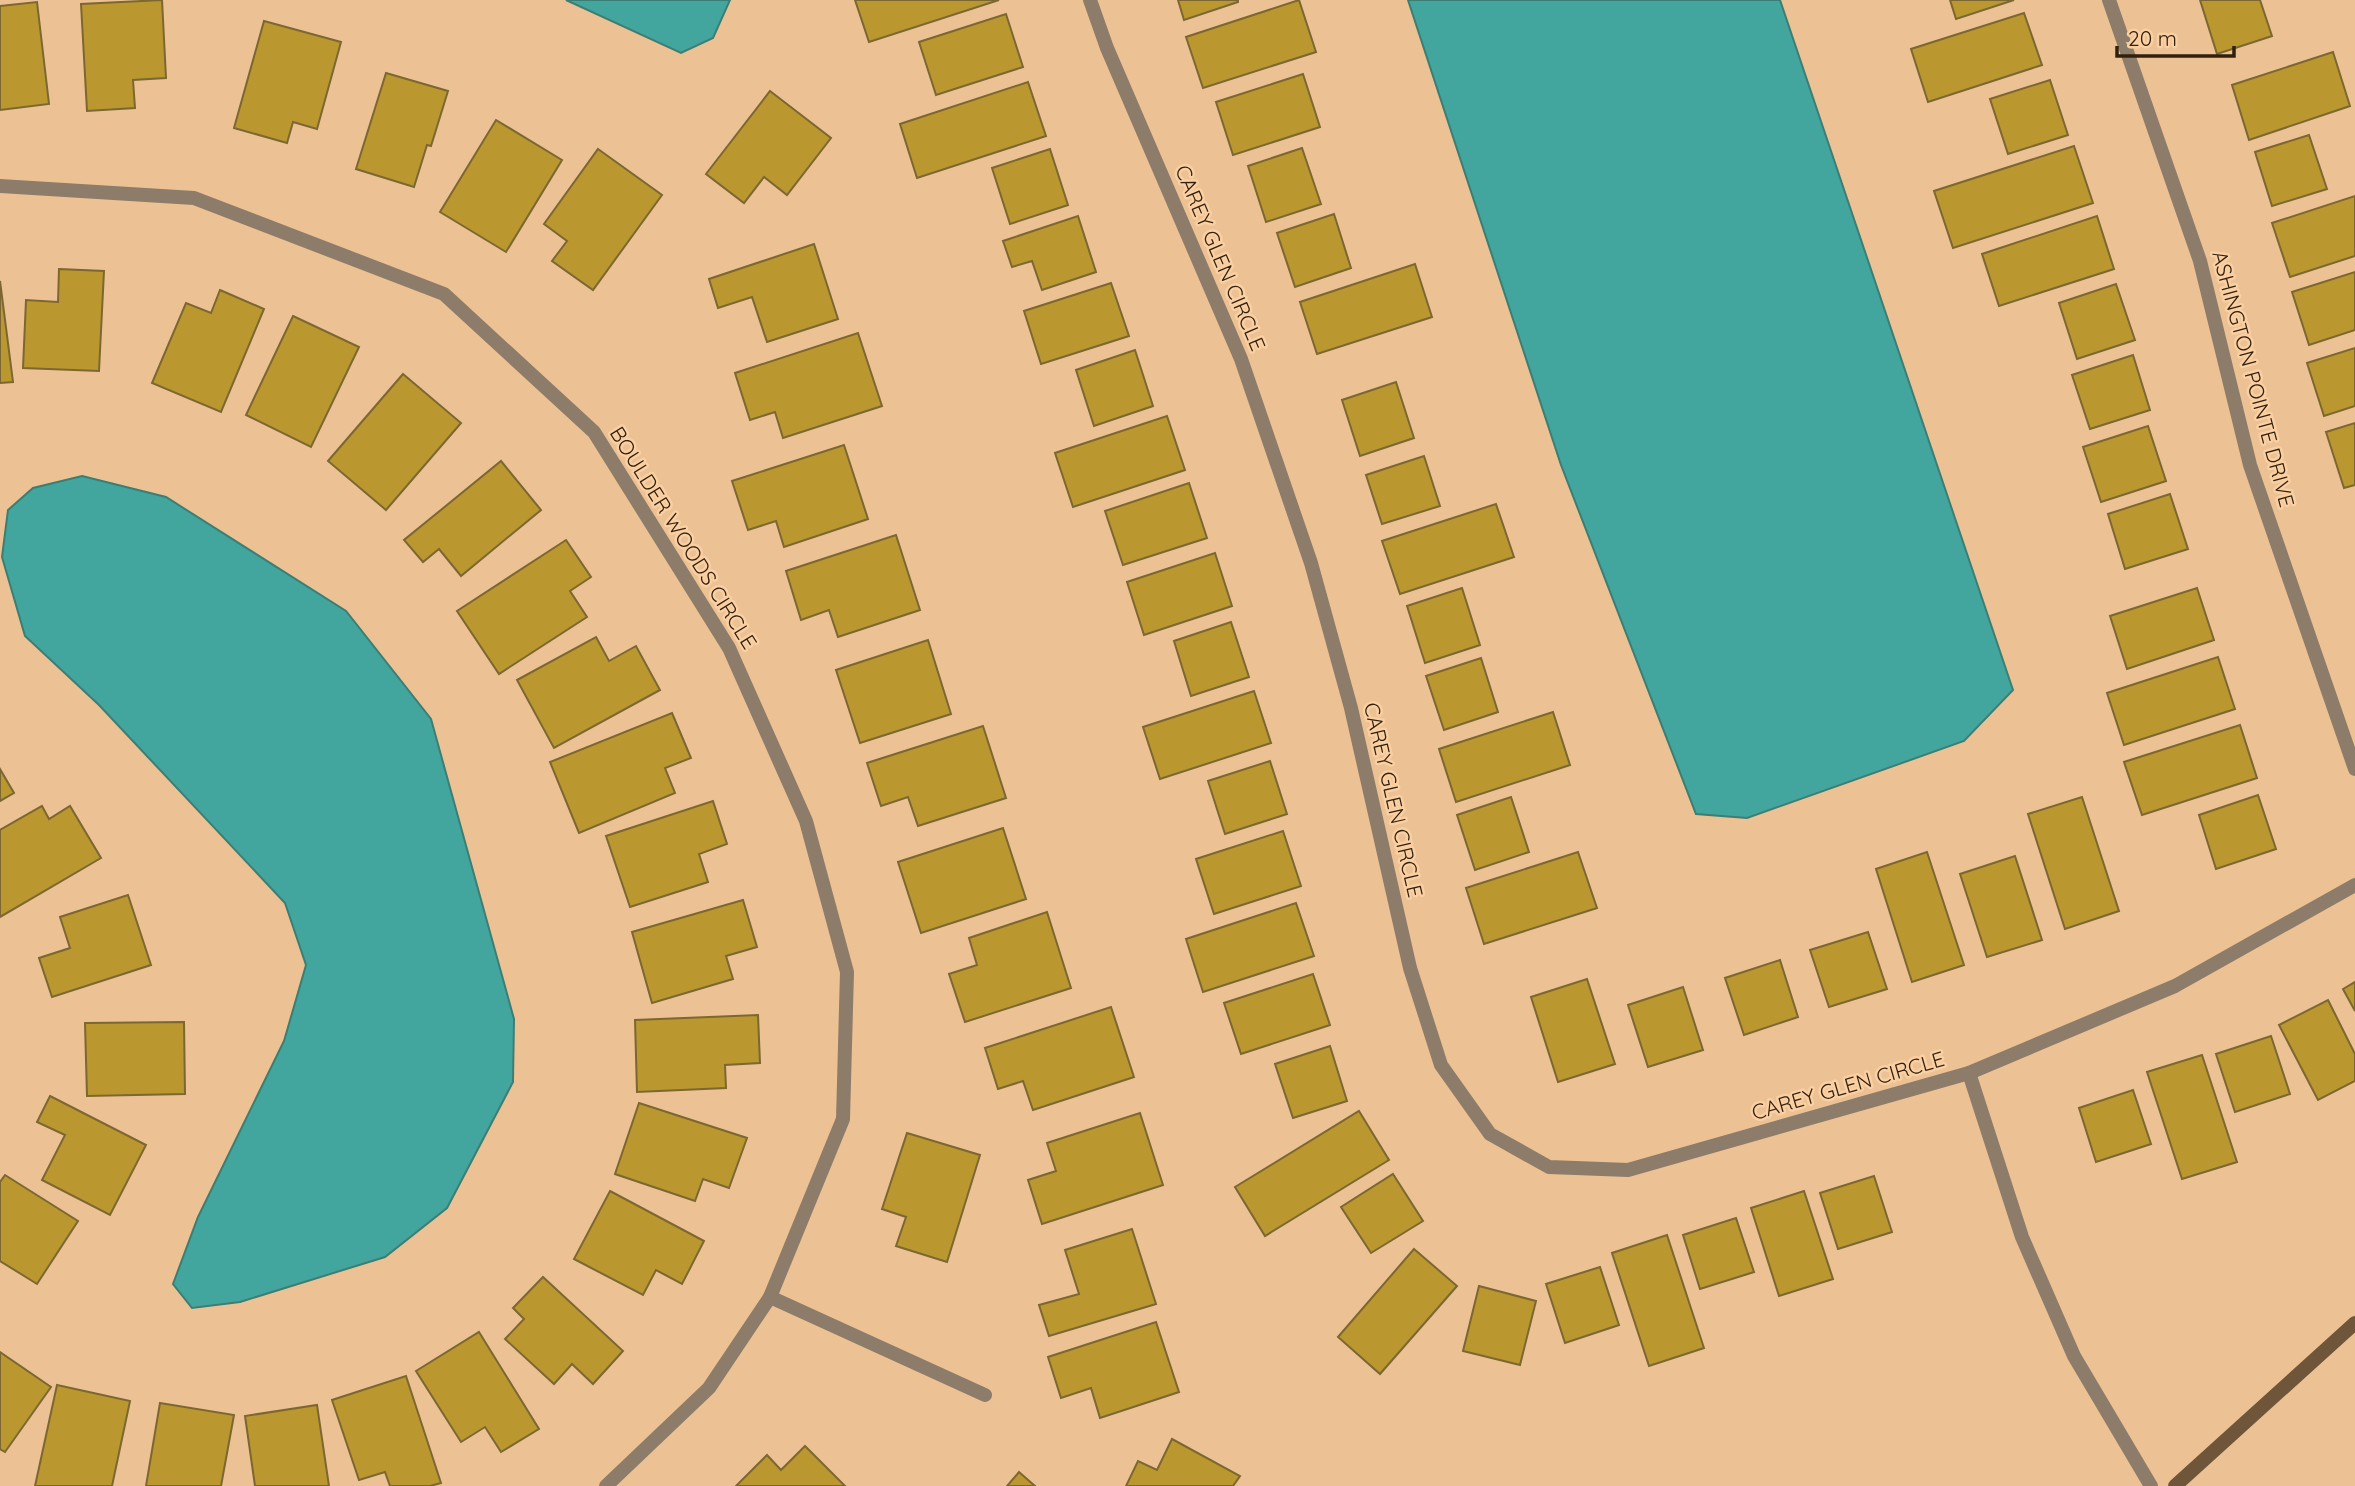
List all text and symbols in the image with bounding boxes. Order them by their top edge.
scale bar [2117,14,2234,58]
text: 20 m [2128,25,2177,51]
street label: CAREY GLEN CIRCLE [1170,161,1272,354]
street label: ASHINGTON POINTE DRIVE [2207,248,2301,510]
street label: BOULDER WOODS CIRCLE [605,421,763,653]
street label: CAREY GLEN CIRCLE [1359,700,1429,900]
street label: CAREY GLEN CIRCLE [1748,1045,1947,1125]

